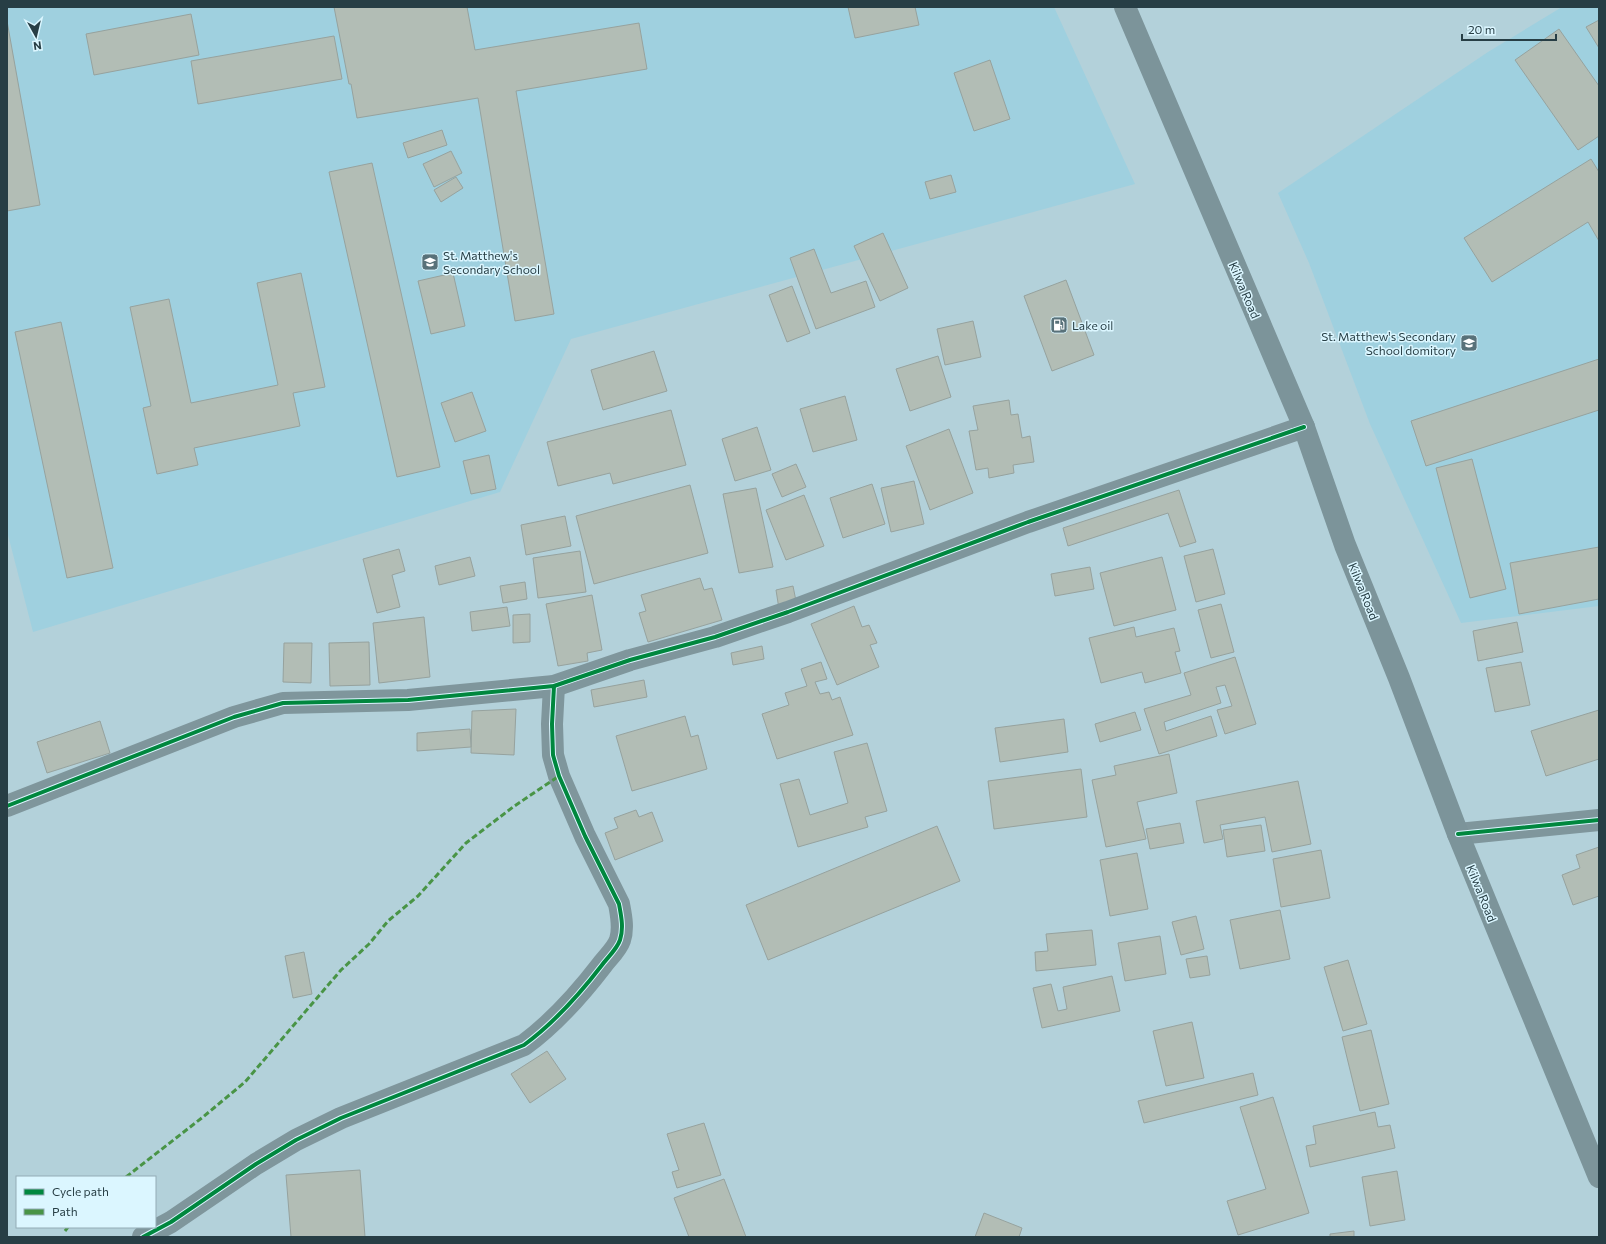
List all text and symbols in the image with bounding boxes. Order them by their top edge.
north arrow [16,16,56,56]
scale bar [1462,16,1556,42]
text: 20 m [1468,22,1495,36]
text: N [32,39,42,53]
place label: St. Matthew's Secondary School [443,248,540,276]
school or university icon: St. Matthew's Secondary School [420,252,440,272]
street label: Kilwa Road [1227,260,1263,321]
fuel station icon: Lake oil [1049,315,1069,335]
place label: Lake oil [1072,318,1113,332]
place label: St. Matthew's Secondary School domitory [1321,329,1456,357]
school or university icon: St. Matthew's Secondary School domitory [1459,333,1479,353]
street label: Kilwa Road [1346,560,1382,622]
street label: Kilwa Road [1464,862,1500,924]
legend [16,1176,156,1228]
text: Cycle path [52,1184,109,1198]
text: Path [52,1204,78,1218]

